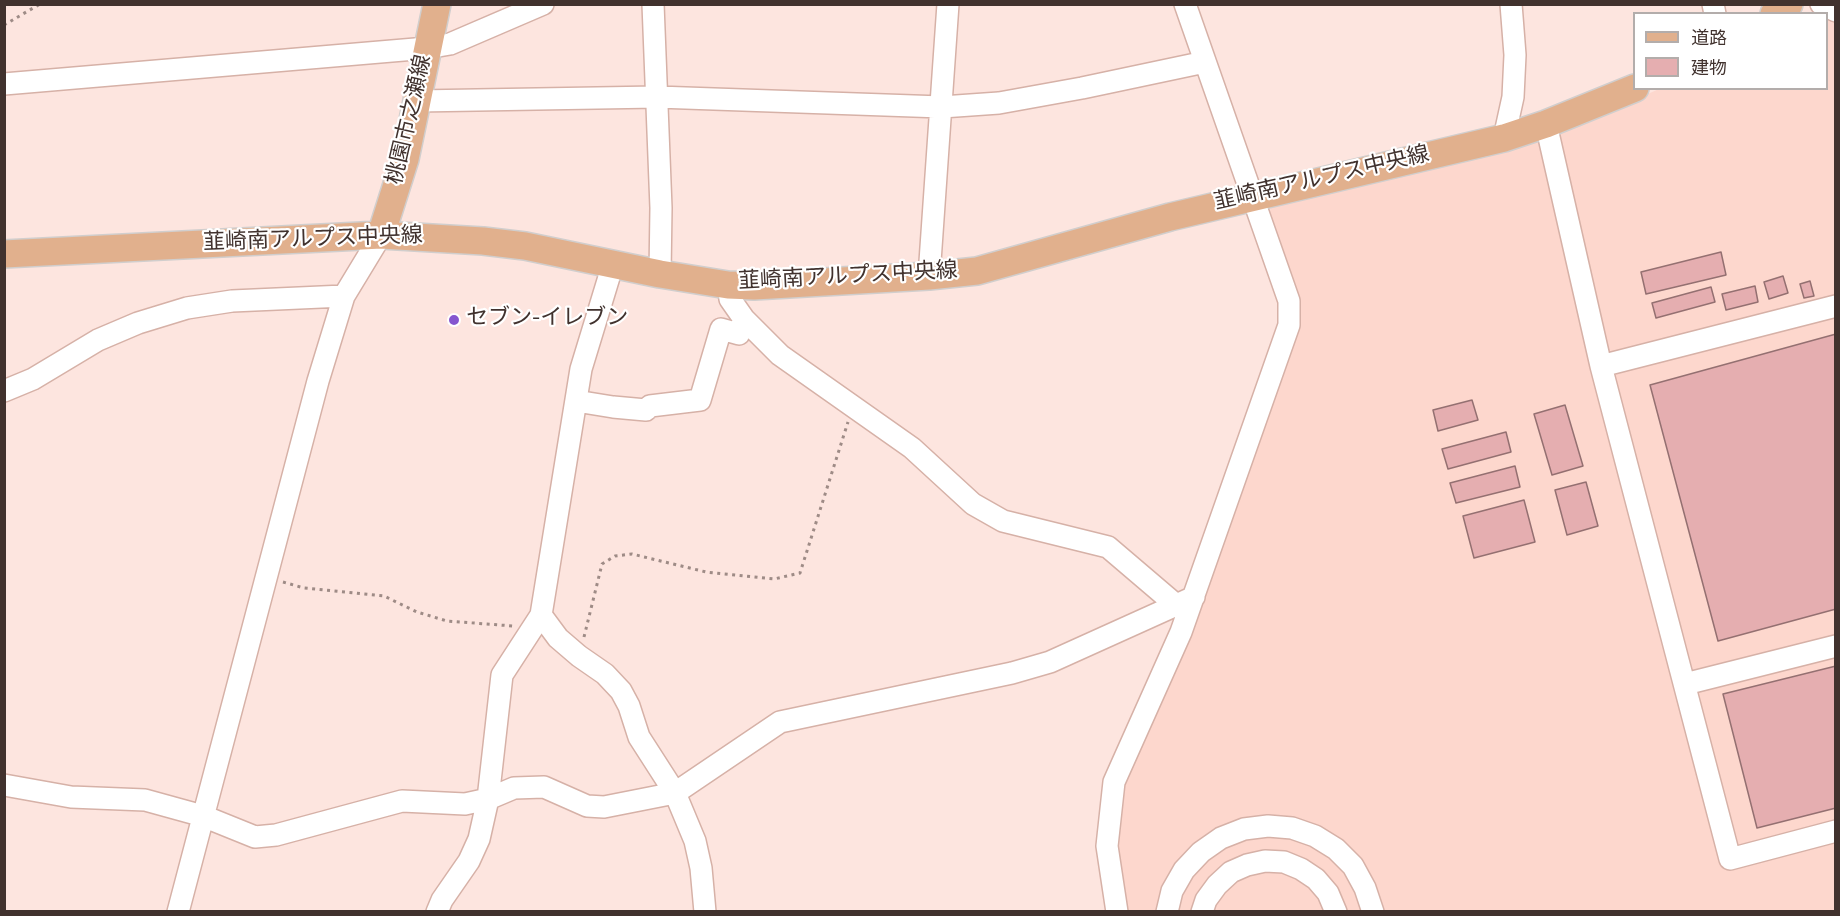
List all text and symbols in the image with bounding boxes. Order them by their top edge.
legend [1633,12,1828,90]
text: 道路 [1691,25,1727,52]
street label: 桃園市之瀬線 [383,53,439,187]
text: 建物 [1691,55,1727,82]
street label: 韮崎南アルプス中央線 [1212,142,1432,218]
street label: 韮崎南アルプス中央線 [203,224,423,258]
street label: 韮崎南アルプス中央線 [737,259,959,297]
place label: セブン-イレブン [466,307,628,333]
marker: セブン-イレブン [447,313,461,327]

